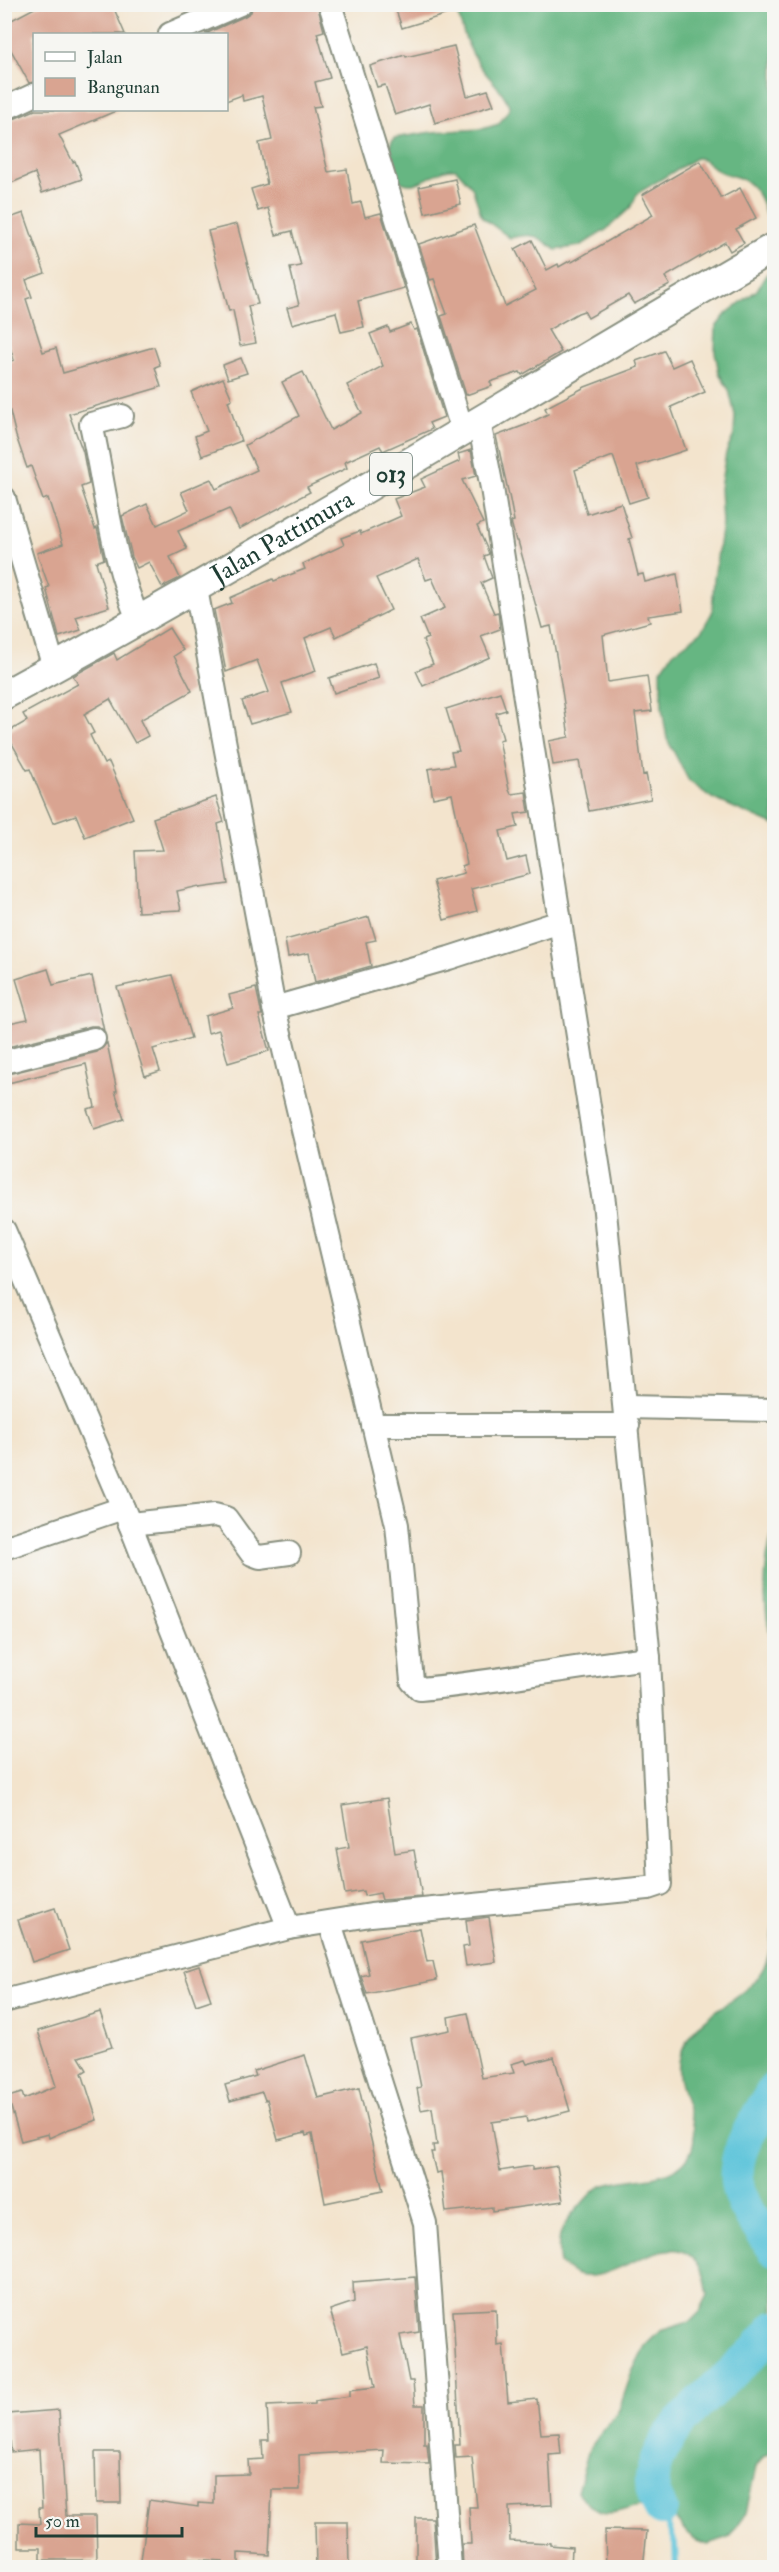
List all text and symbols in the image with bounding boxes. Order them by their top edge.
legend [33,33,228,111]
text: Jalan [86,46,123,69]
text: Bangunan [87,76,160,99]
road number: 013 [370,453,412,495]
street label: Jalan Pattimura [205,483,360,592]
scale bar [36,2500,182,2538]
text: 50 m [45,2510,80,2533]

